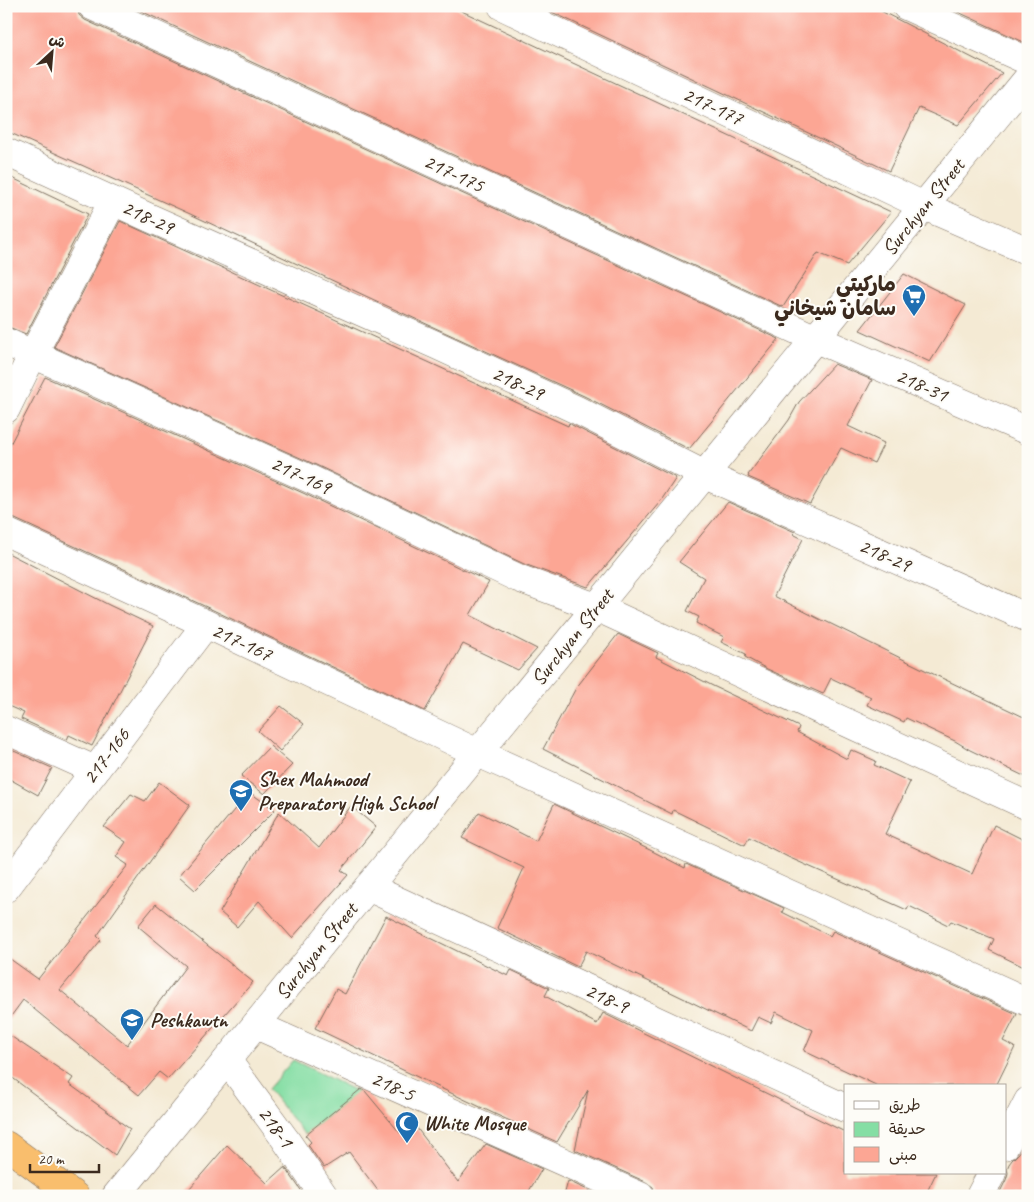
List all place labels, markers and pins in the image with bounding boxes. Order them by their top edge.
place label: ماركيتي سامان شيخاني [774,271,896,327]
supermarket icon: ماركيتي سامان شيخاني [901,283,927,317]
place label: Shex Mahmood Preparatory High School [258,766,440,816]
school or university icon: Shex Mahmood Preparatory High School [228,778,254,812]
school or university icon: Peshkawtn [119,1007,145,1041]
place label: Peshkawtn [150,1007,229,1033]
mosque icon: White Mosque [394,1110,420,1144]
place label: White Mosque [424,1110,528,1136]

